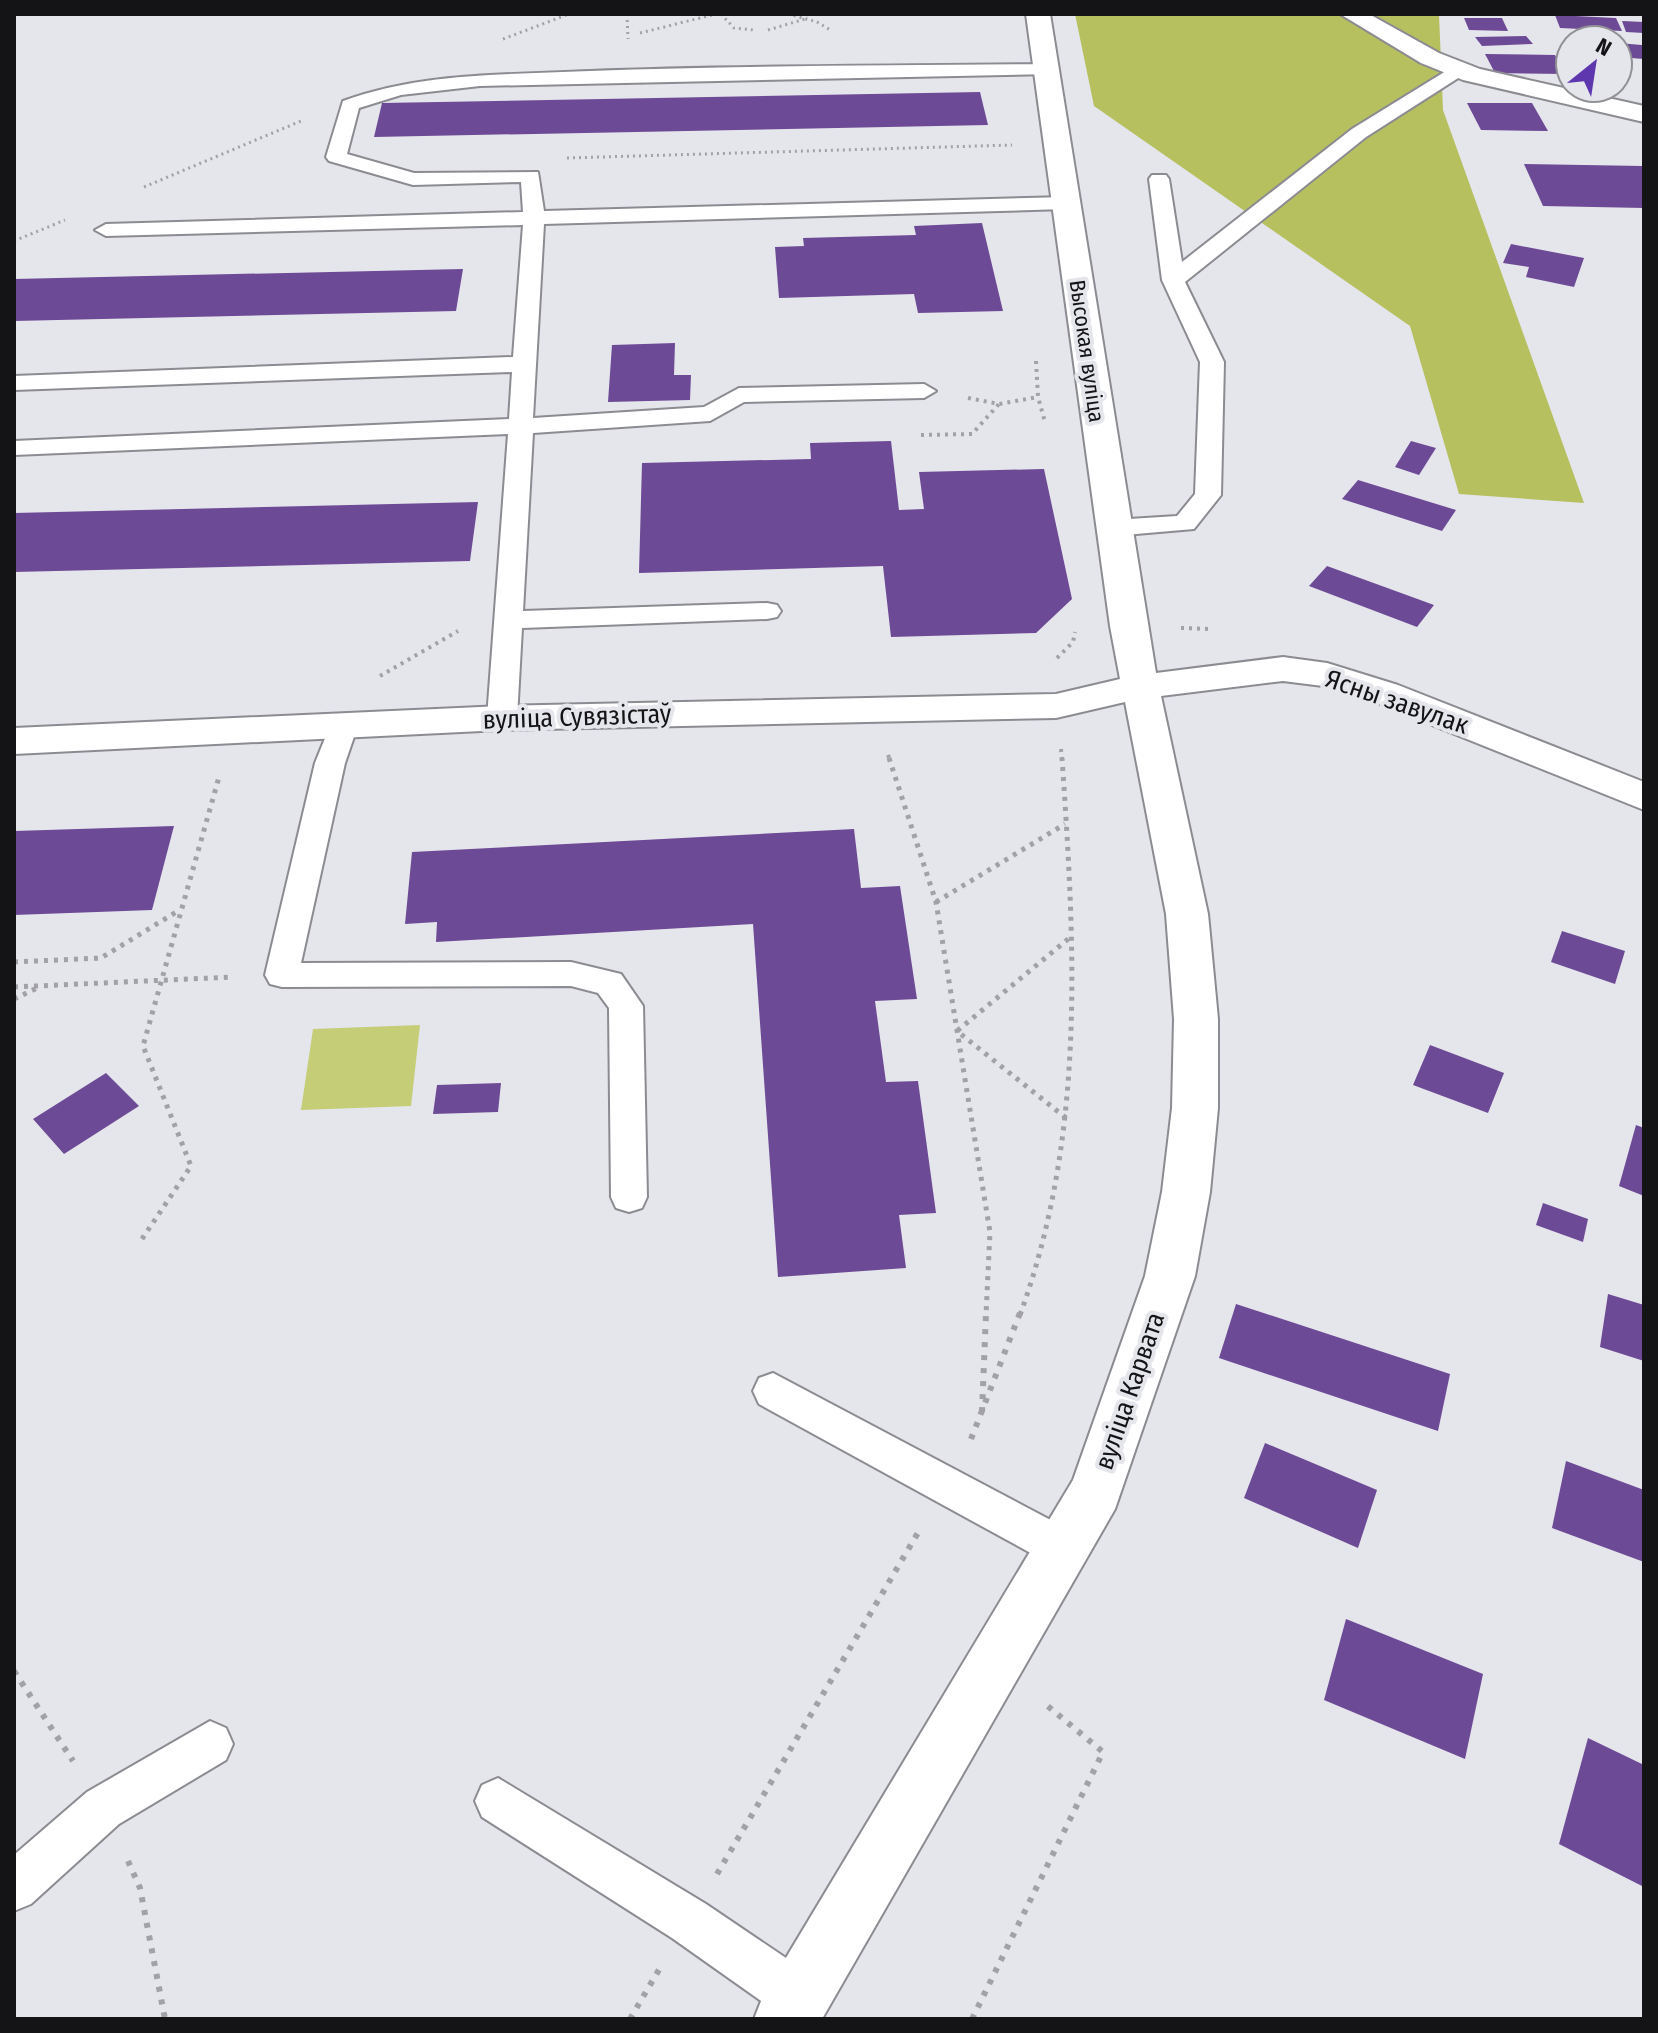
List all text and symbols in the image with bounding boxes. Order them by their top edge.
north arrow [1554,24,1634,104]
text: N [1591,32,1616,62]
street label: Высокая вуліца [1064,278,1110,424]
street label: Ясны завулак [1322,663,1472,741]
street label: вуліца Сувязістаў [482,698,672,736]
street label: вуліца Карвата [1089,1308,1171,1474]

